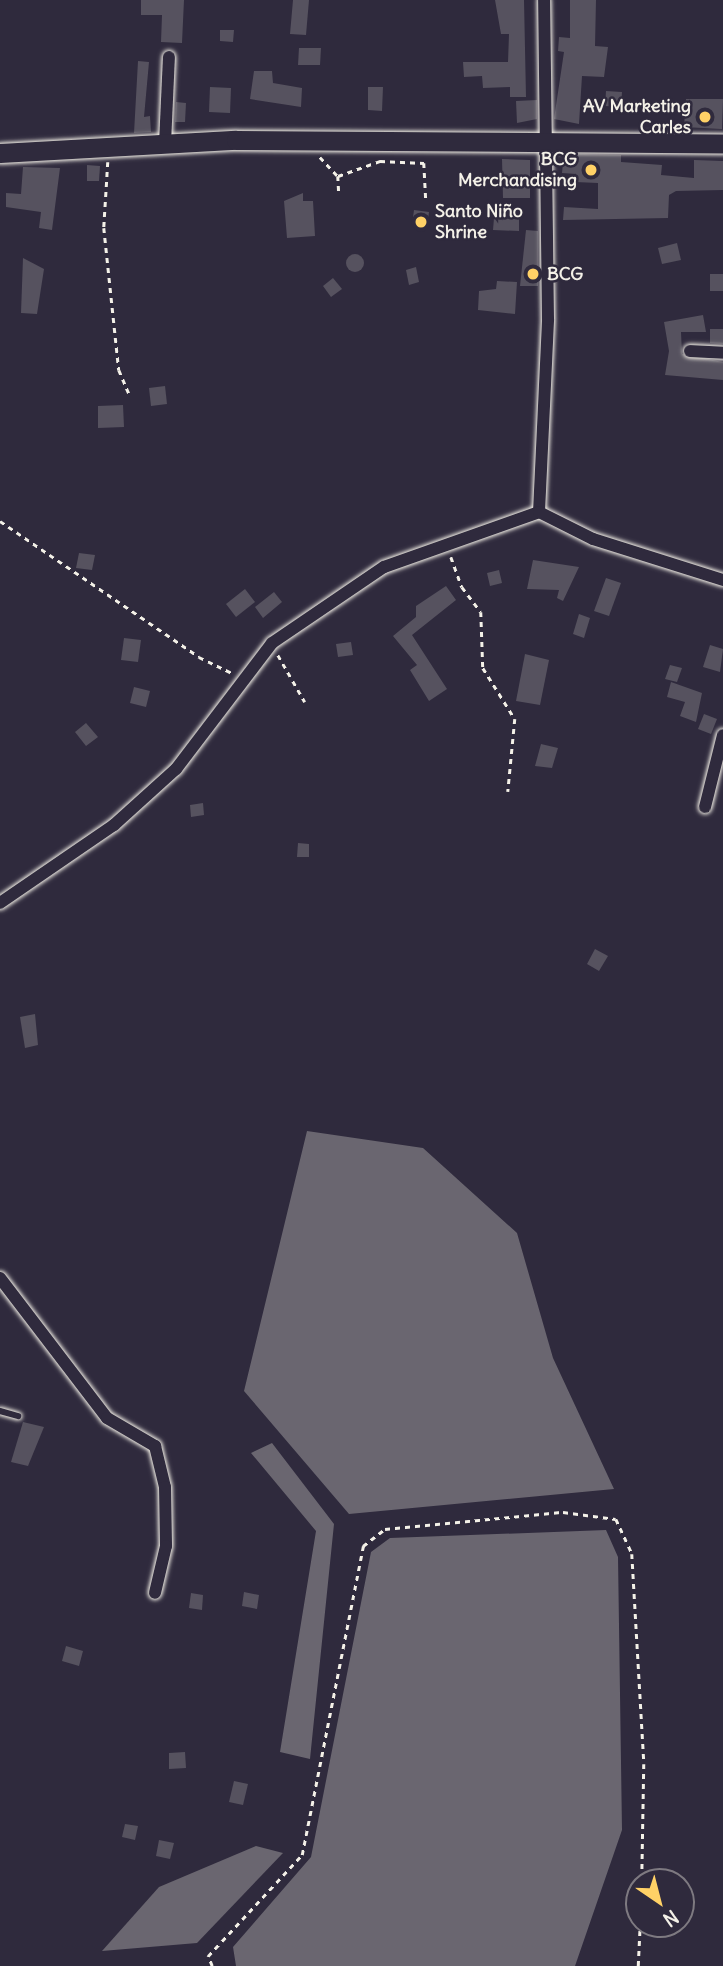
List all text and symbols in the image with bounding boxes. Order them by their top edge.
place label: AV Marketing Carles [583,96,691,138]
marker: AV Marketing Carles [697,109,713,125]
place label: BCG Merchandising [458,149,577,192]
marker: BCG Merchandising [583,162,599,178]
place label: Santo Niño Shrine [435,201,523,244]
marker: Santo Niño Shrine [413,214,429,230]
place label: BCG [547,263,583,285]
marker: BCG [525,266,541,282]
north arrow [625,1868,695,1938]
text: N [659,1905,683,1932]

